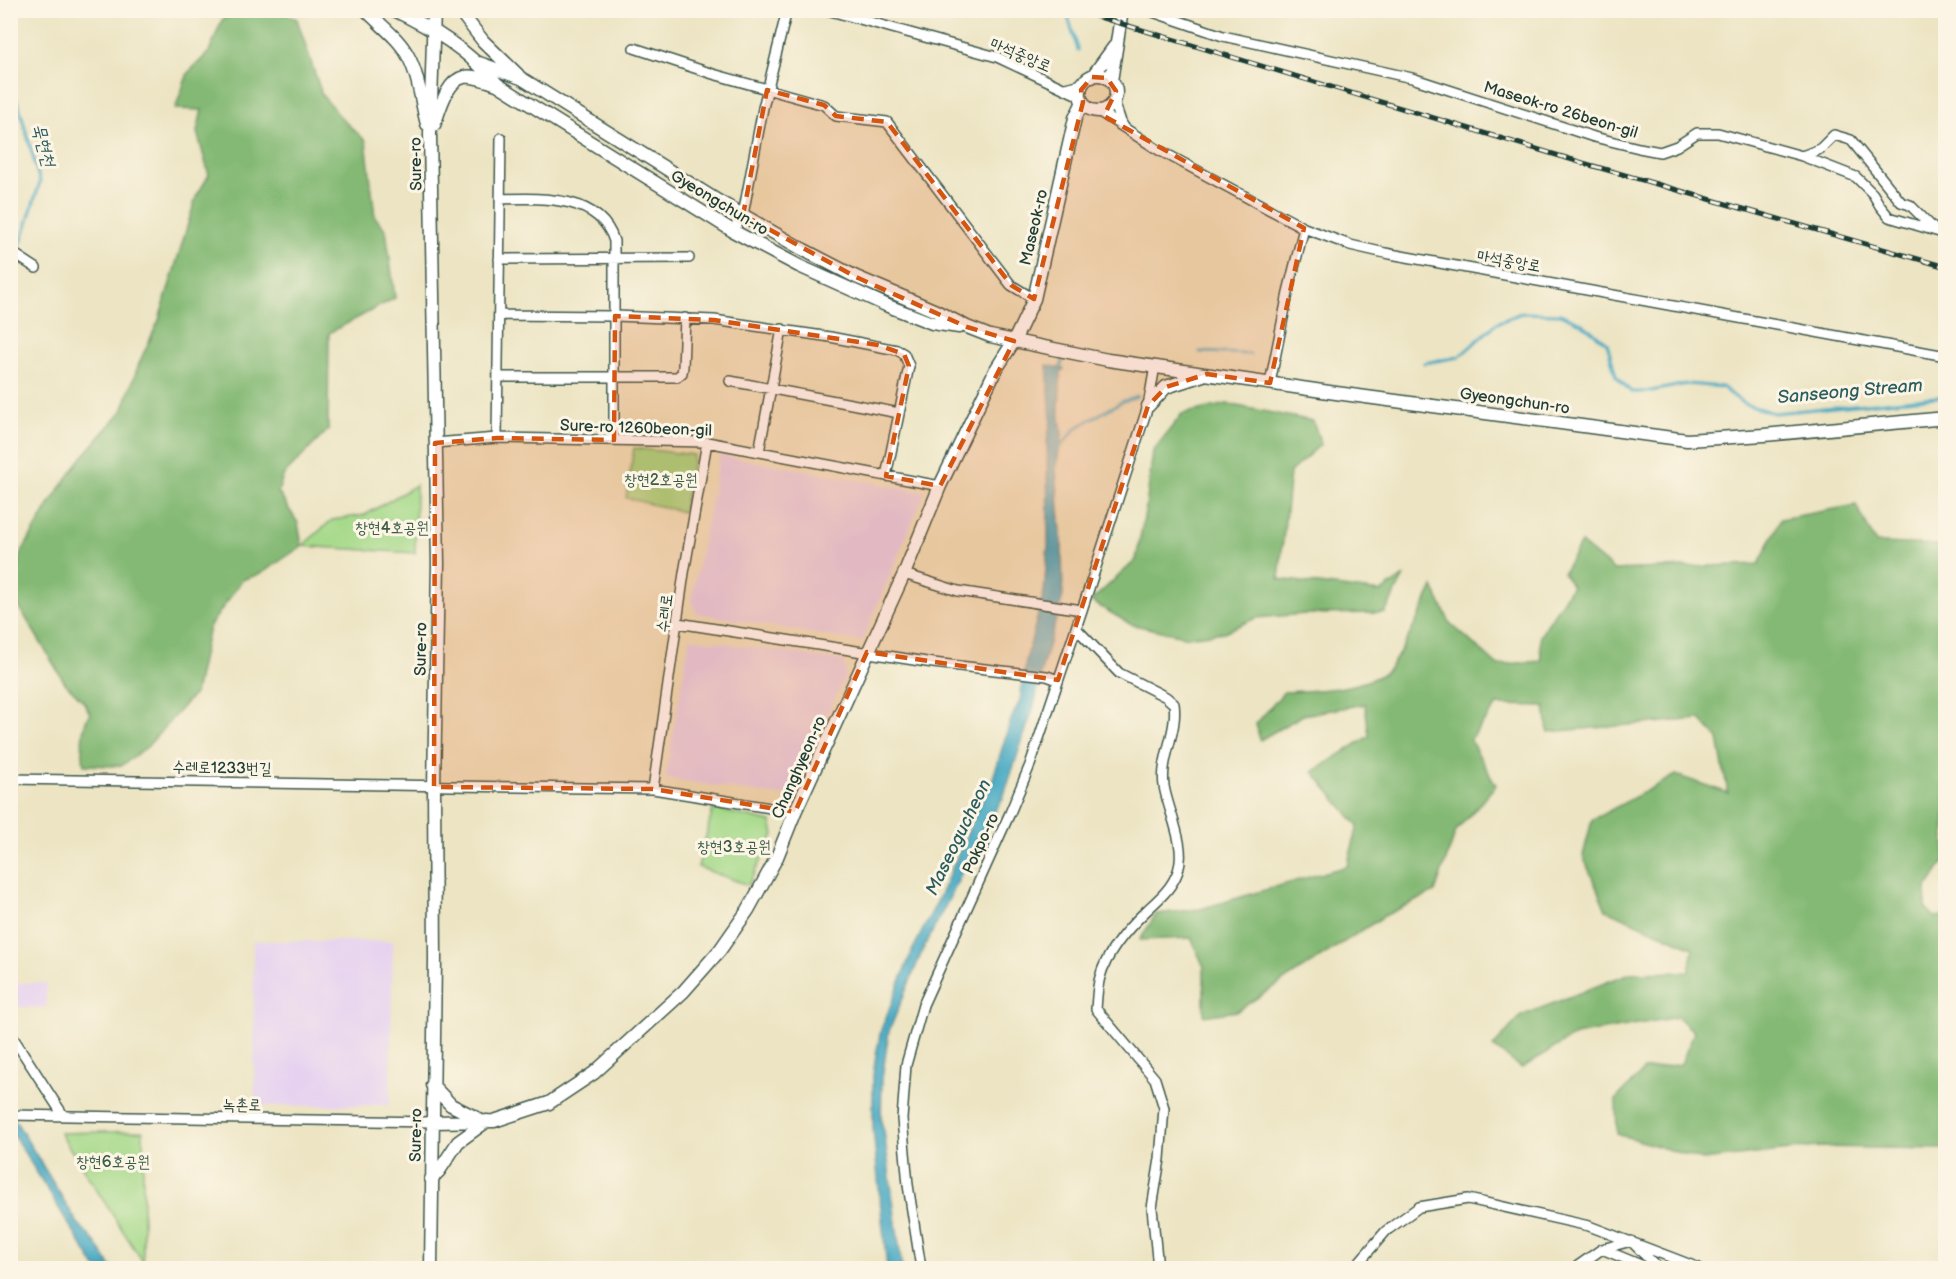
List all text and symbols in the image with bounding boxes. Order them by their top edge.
street label: 마석중앙로 [987,34,1054,77]
street label: Maseok-ro 26beon-gil [1481,78,1640,143]
water label: 묵현천 [28,121,60,170]
street label: Sure-ro [407,137,426,191]
street label: Gyeongchun-ro [667,167,772,240]
street label: Maseok-ro [1016,187,1052,267]
street label: 마석중앙로 [1475,247,1542,276]
water label: Sanseong Stream [1777,375,1924,408]
street label: Gyeongchun-ro [1459,384,1571,419]
street label: Sure-ro 1260beon-gil [560,416,712,441]
park label: 창현2호공원 [624,471,698,490]
park label: 창현4호공원 [355,519,429,538]
street label: 수레로 [654,593,677,634]
street label: Sure-ro [412,622,431,676]
street label: Changhyeon-ro [768,713,831,822]
street label: 수레로1233번길 [172,758,272,779]
water label: Maseogucheon [921,776,996,899]
street label: Pokpo-ro [959,810,1004,877]
park label: 창현3호공원 [697,838,771,857]
street label: 녹촌로 [222,1096,261,1115]
street label: Sure-ro [407,1108,426,1162]
park label: 창현6호공원 [76,1153,150,1172]

